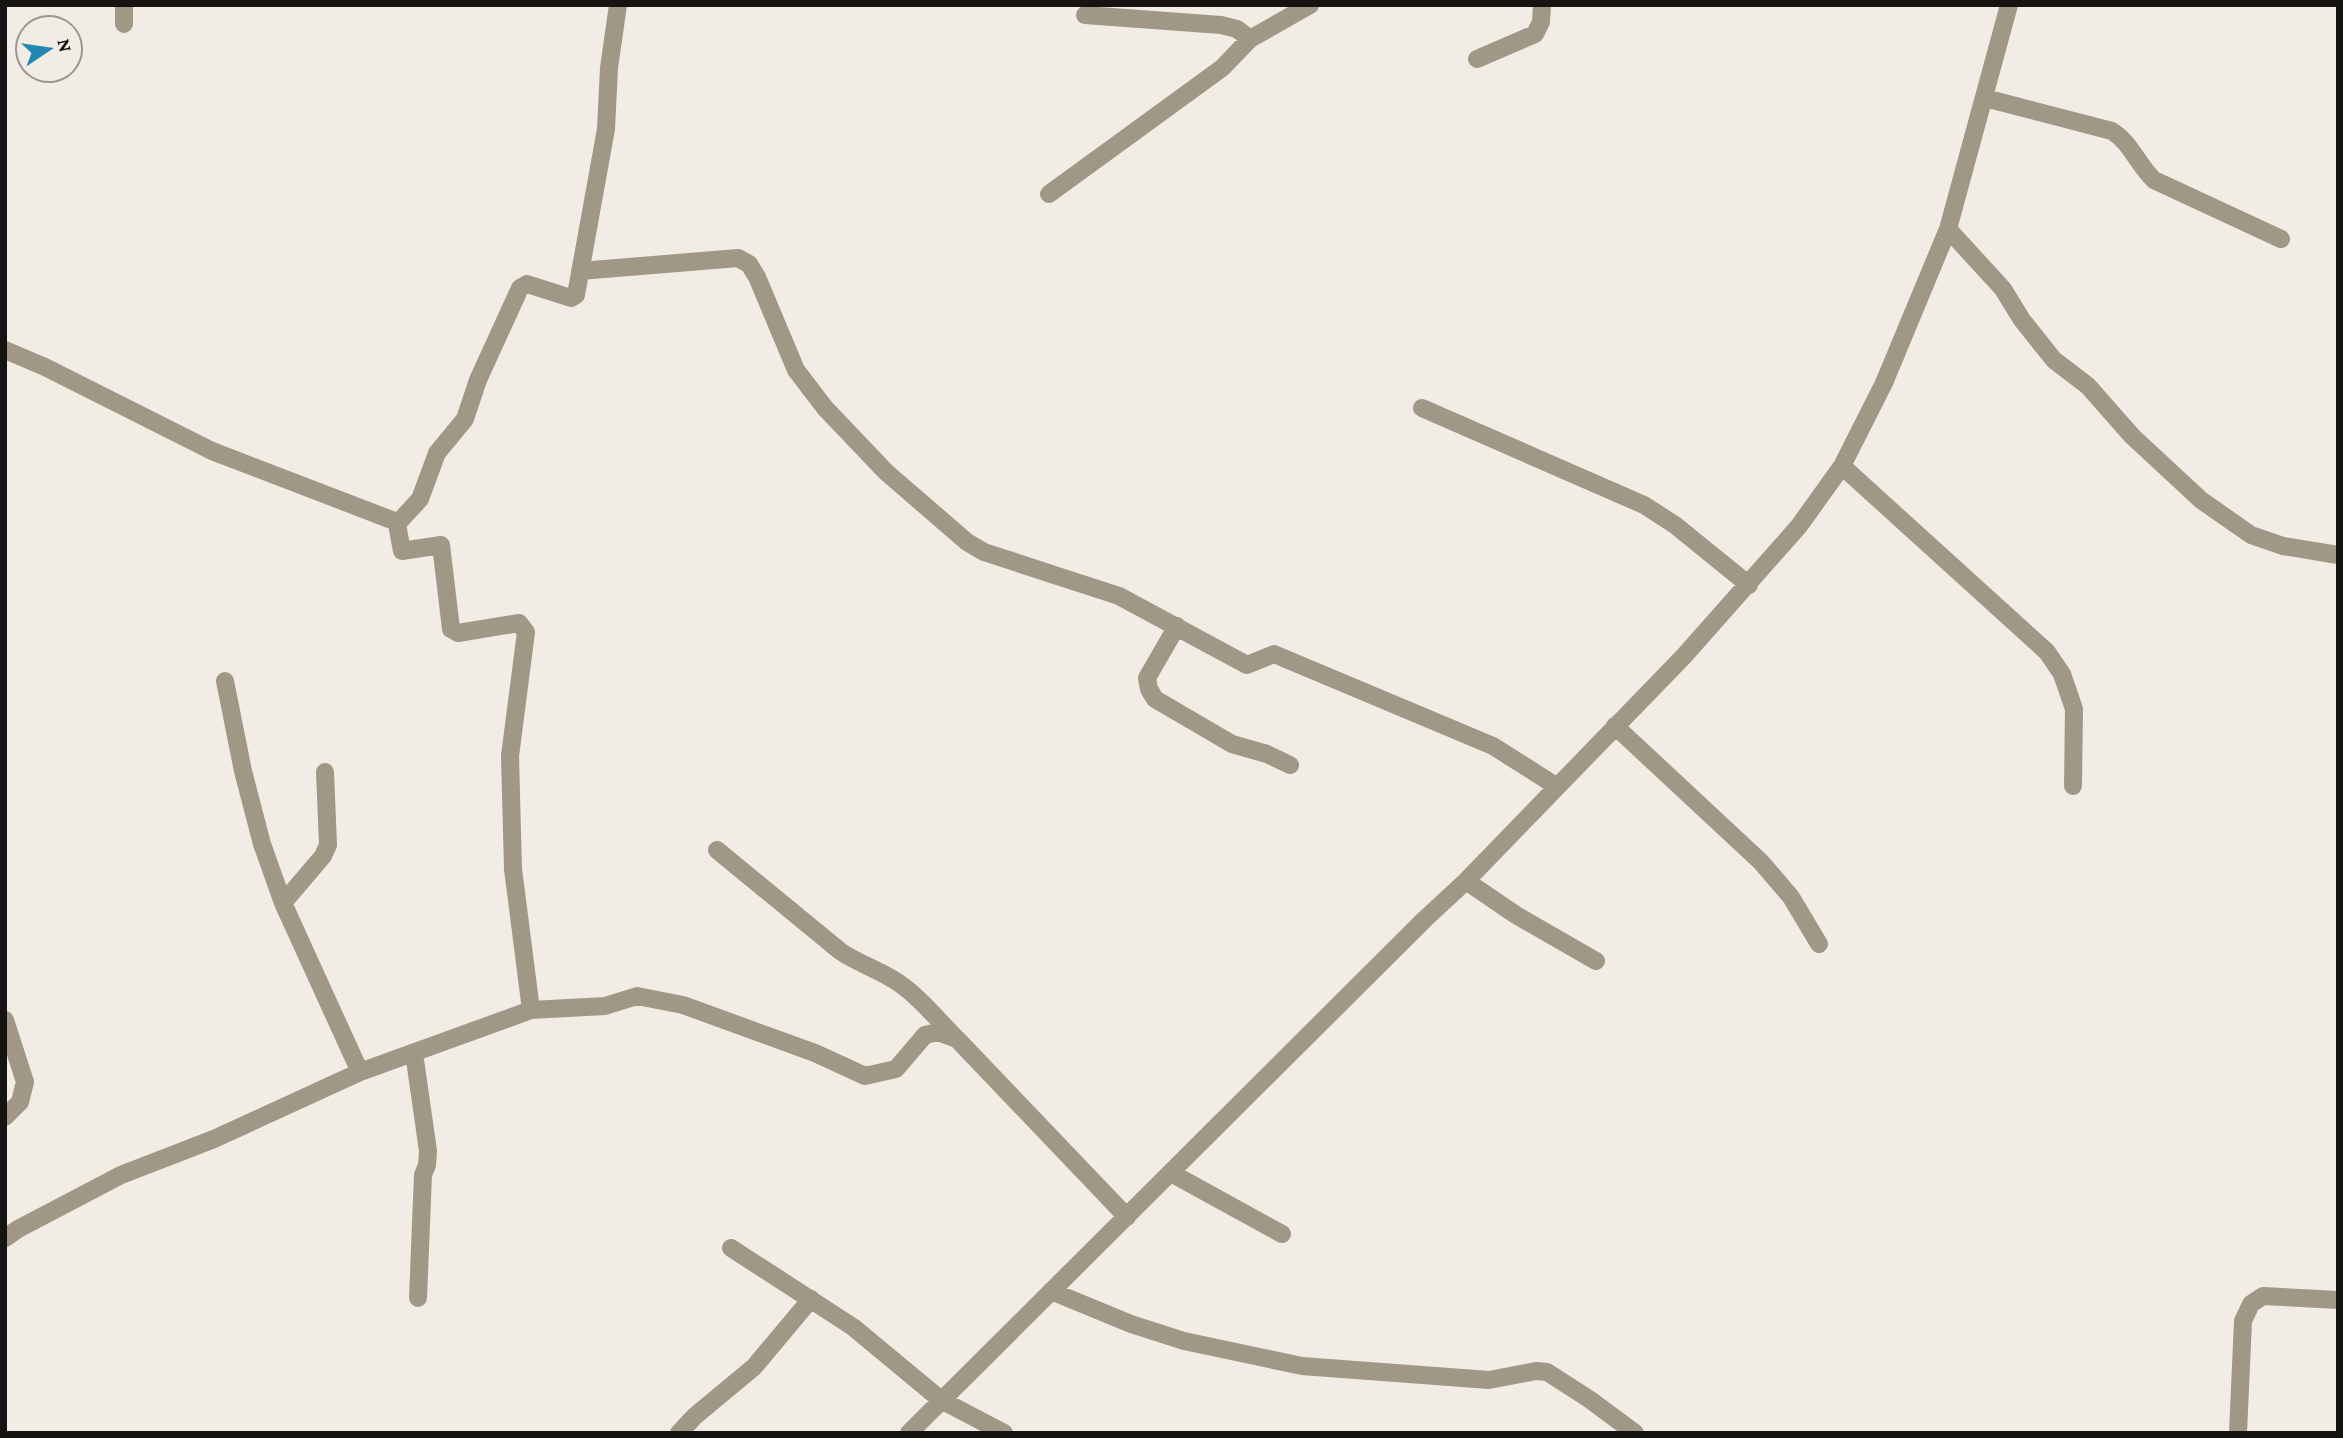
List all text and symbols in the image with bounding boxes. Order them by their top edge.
north arrow [14,14,84,84]
text: N [53,37,77,54]

